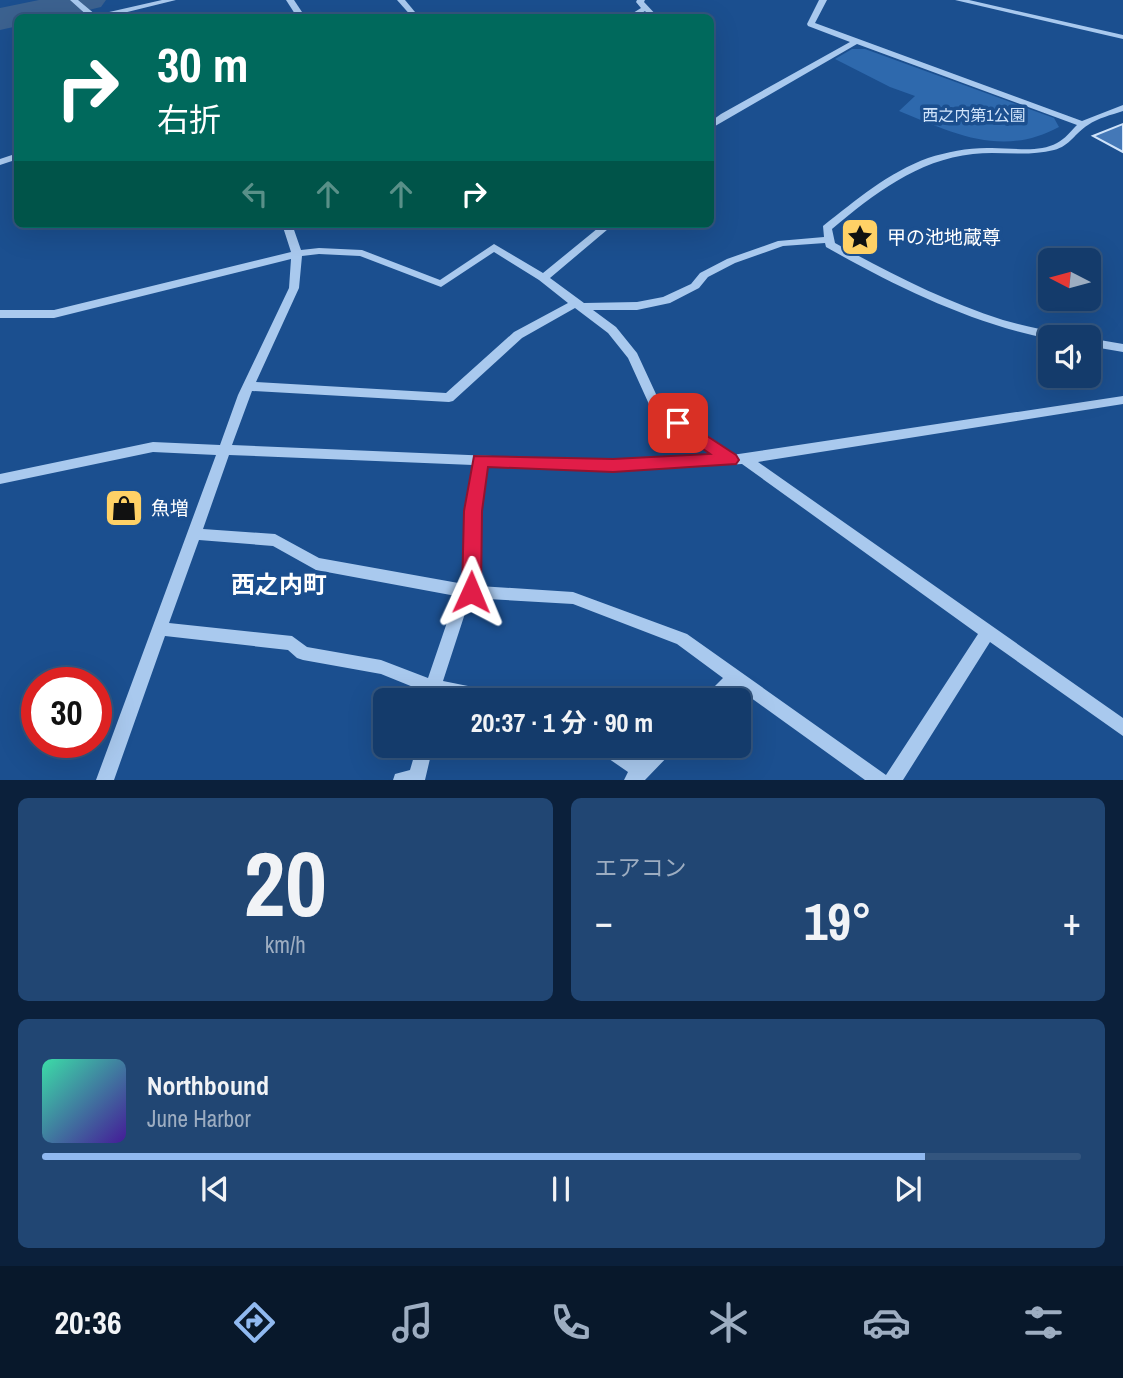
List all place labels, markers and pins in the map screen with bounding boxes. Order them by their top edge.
place icon: 甲の池地蔵尊 [839,216,881,258]
place label: 甲の池地蔵尊 [887,224,1001,250]
pin [648,393,708,453]
shop icon: 魚増 [103,487,145,529]
place label: 魚増 [151,495,189,521]

